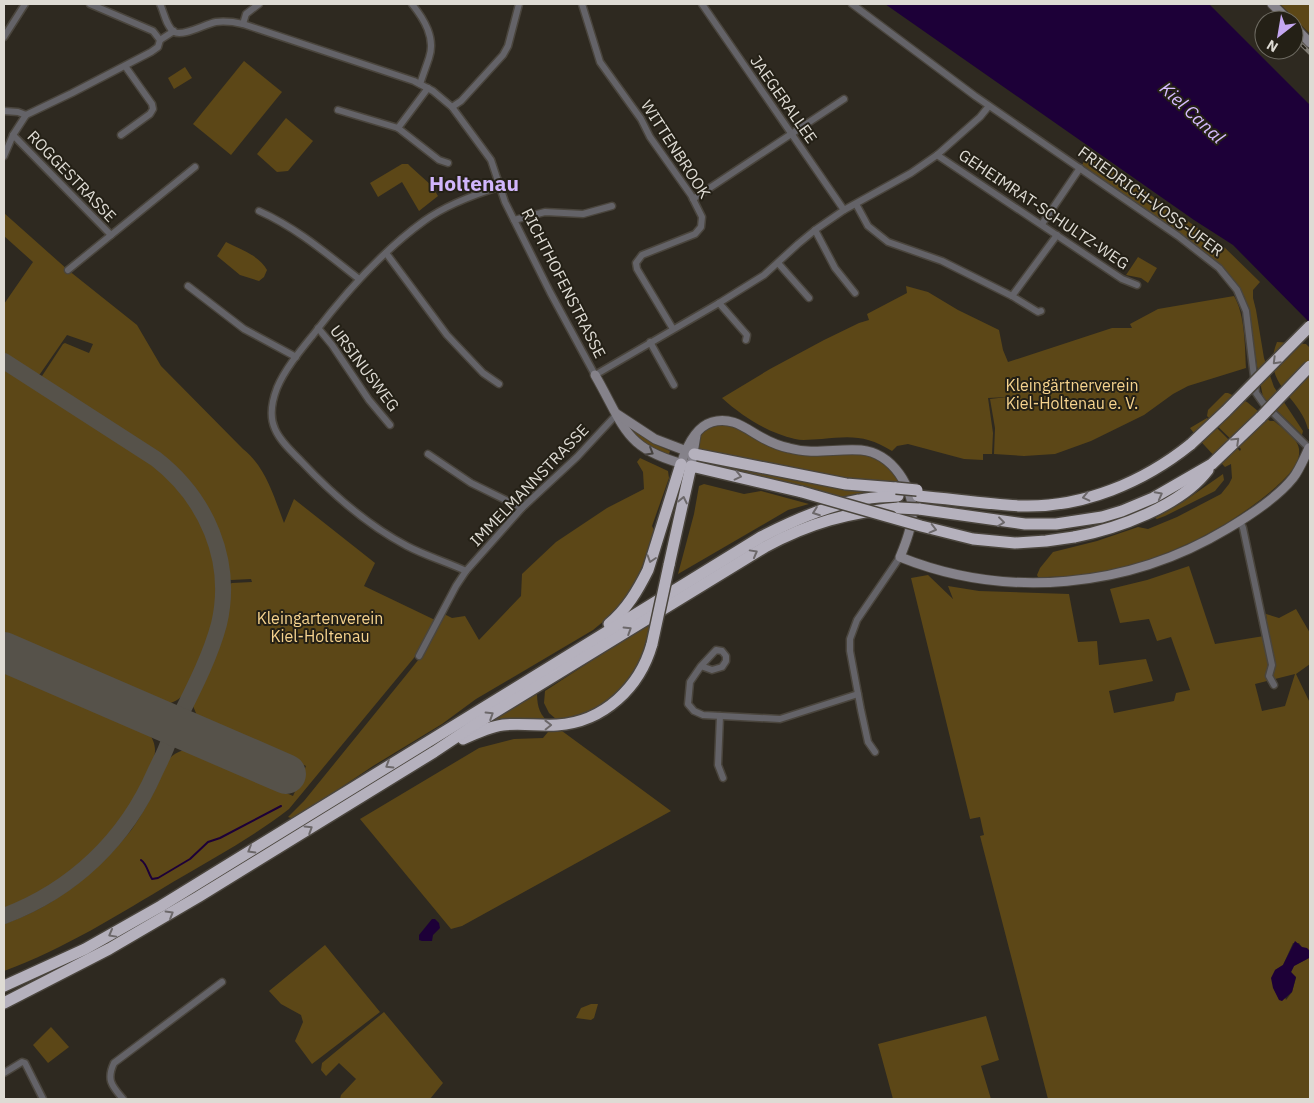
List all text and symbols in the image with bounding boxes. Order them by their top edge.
north arrow [1254,10,1304,60]
text: N [1263,36,1281,56]
street label: JAEGERALLEE [746,51,822,147]
water label: Kiel Canal [1155,77,1230,149]
street label: WITTENBROOK [637,96,715,202]
street label: ROGGESTRASSE [23,126,121,226]
street label: FRIEDRICH-VOSS-UFER [1074,142,1228,260]
street label: GEHEIMRAT-SCHULTZ-WEG [955,144,1133,274]
district label: Holtenau [429,169,519,197]
street label: RICHTHOFENSTRASSE [517,205,611,361]
street label: URSINUSWEG [326,321,404,415]
one-way arrow [1273,355,1282,364]
park label: Kleingärtnerverein Kiel-Holtenau e. V. [1006,375,1138,413]
street label: IMMELMANNSTRASSE [466,420,592,550]
one-way arrow [1231,438,1240,447]
one-way arrow [644,445,653,455]
one-way arrow [734,471,743,481]
one-way arrow [1082,491,1091,502]
one-way arrow [1154,491,1163,501]
one-way arrow [677,496,688,505]
one-way arrow [812,506,821,516]
one-way arrow [998,516,1006,527]
one-way arrow [929,523,938,534]
one-way arrow [748,550,757,560]
one-way arrow [647,555,657,563]
park label: Kleingartenverein Kiel-Holtenau [257,608,383,646]
one-way arrow [623,627,632,637]
one-way arrow [484,712,493,722]
one-way arrow [544,720,552,730]
one-way arrow [386,759,395,768]
one-way arrow [303,825,312,835]
one-way arrow [247,844,256,854]
one-way arrow [165,910,174,920]
one-way arrow [108,928,117,938]

